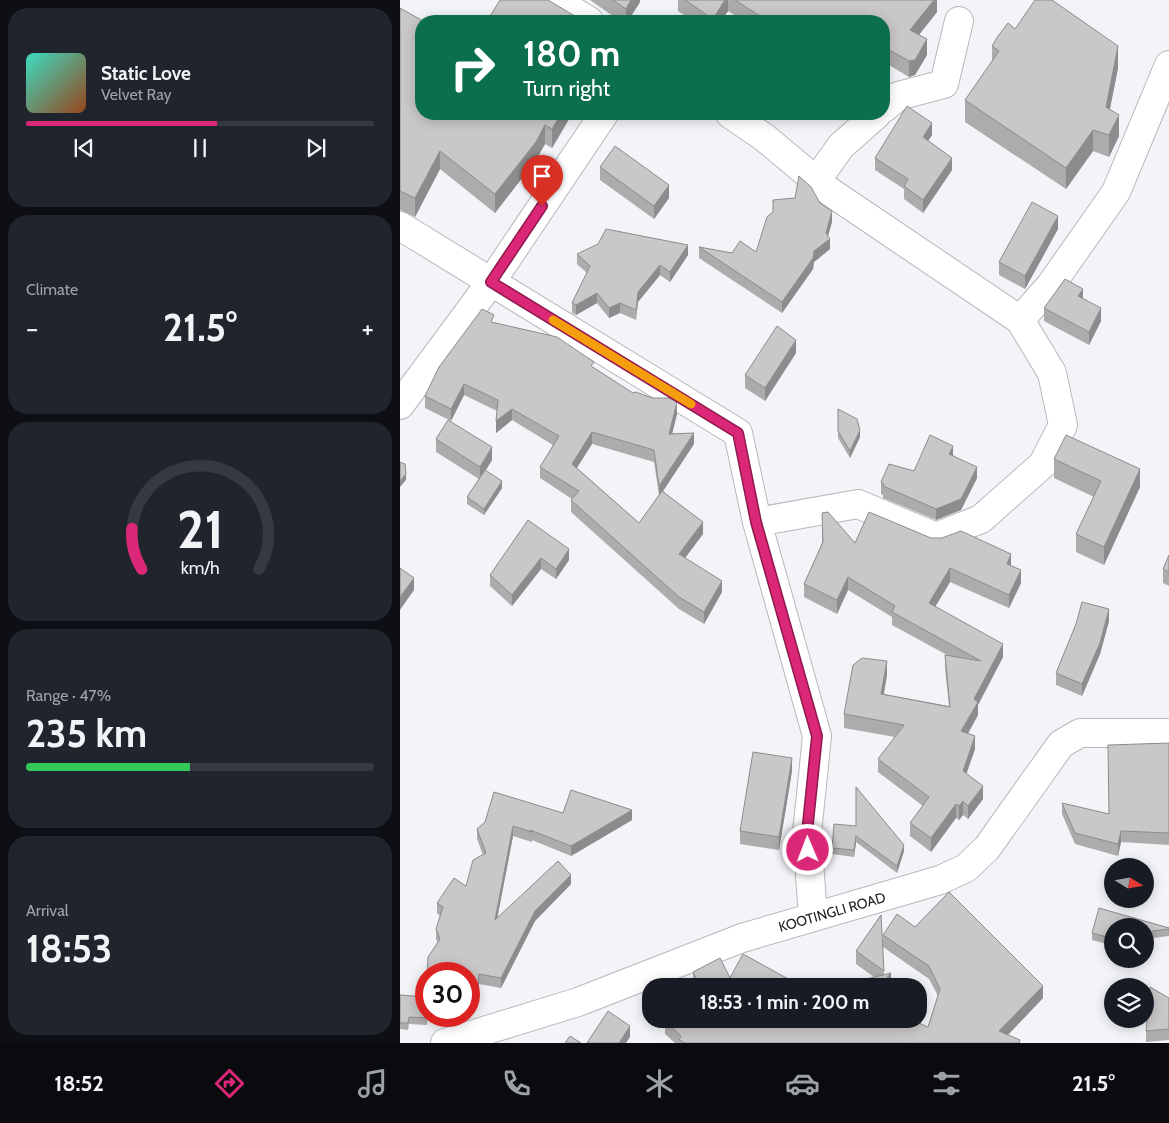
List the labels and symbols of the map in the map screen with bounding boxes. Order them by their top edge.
pin [521,155,563,206]
position arrow [781,823,833,875]
north arrow [1104,858,1154,908]
street label: KOOTINGLI ROAD [776,888,888,936]
speed limit sign: 30 [415,962,480,1027]

